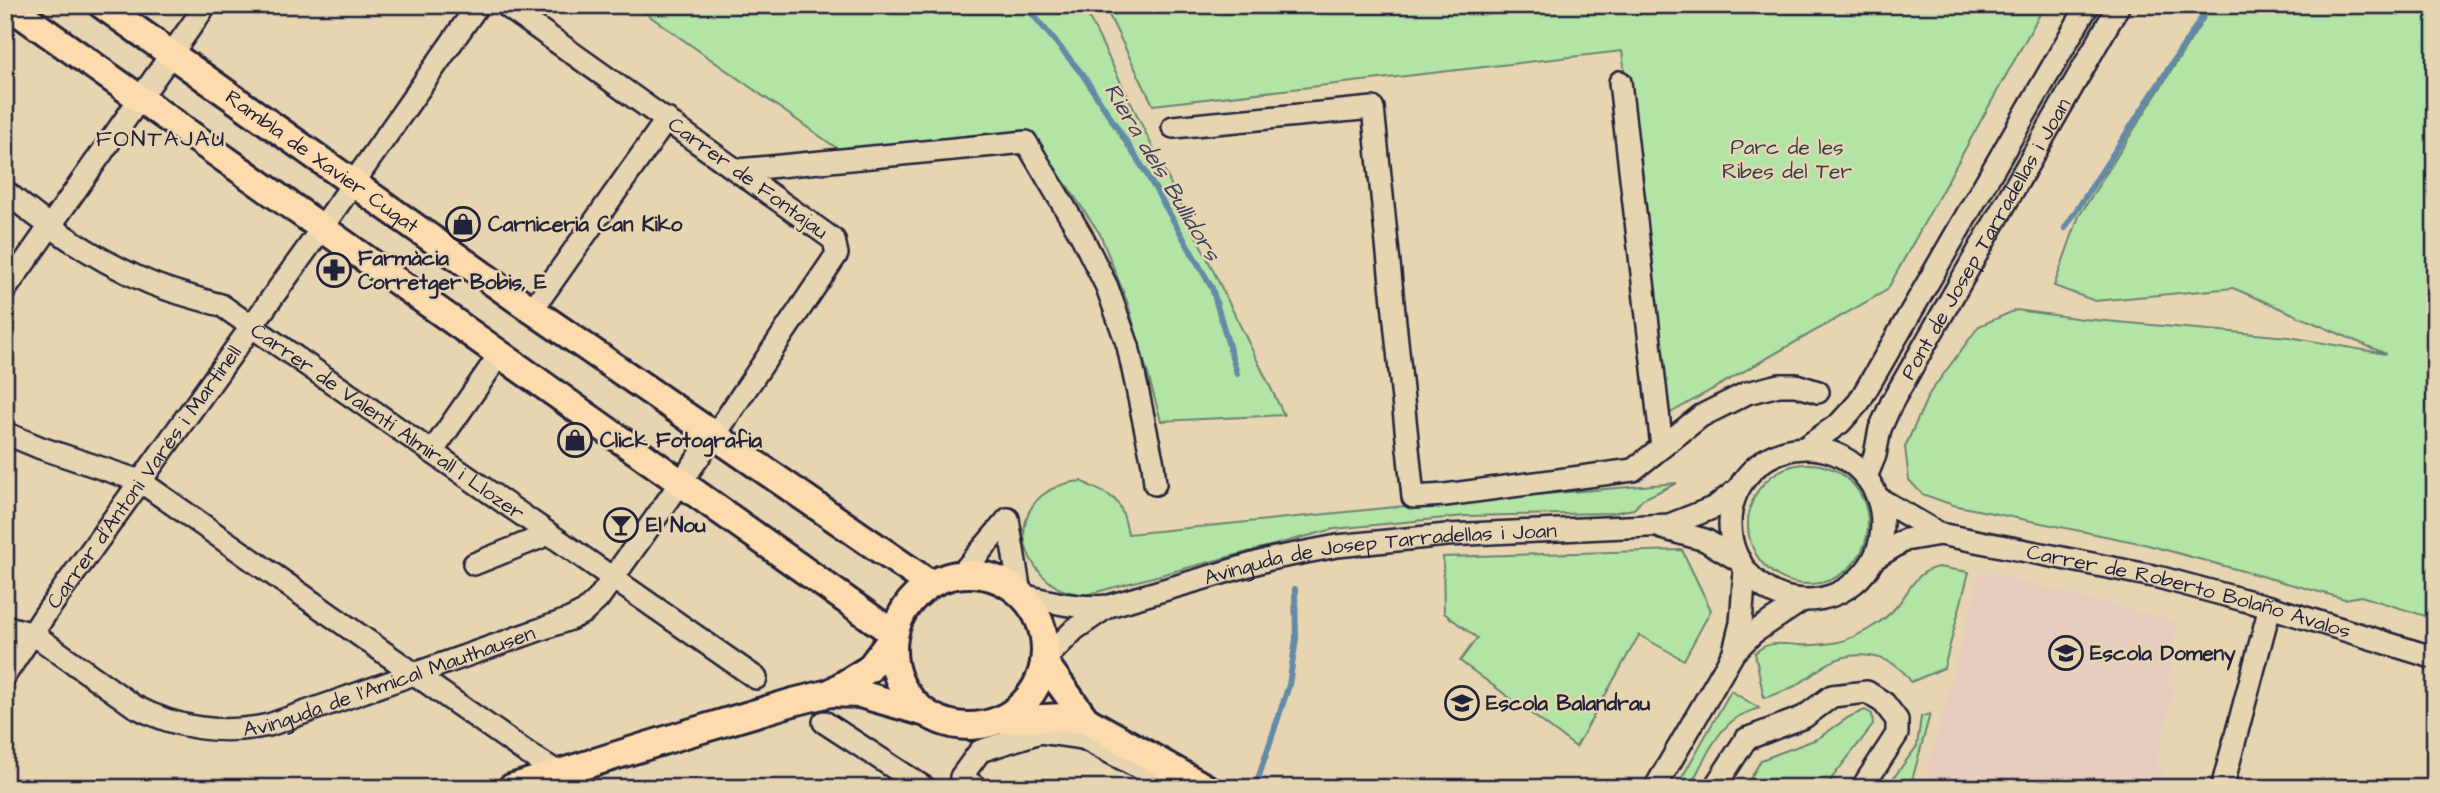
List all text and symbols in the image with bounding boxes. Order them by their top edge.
water label: Riera dels Bullidors [1096,77,1229,268]
street label: Rambla de Xavier Cugat [220,83,425,240]
street label: Pont de Josep Tarradellas i Joan [1893,93,2077,385]
street label: Carrer de Fontajau [662,110,834,246]
district label: FONTAJAU [96,123,226,155]
park label: Parc de les Ribes del Ter [1722,133,1852,186]
shop icon: Carniceria Can Kiko [444,205,482,243]
place label: Carniceria Can Kiko [488,210,683,239]
place label: Farmàcia Corretger Bobis, E [358,244,547,299]
pharmacy icon: Farmàcia Corretger Bobis, E [315,251,353,289]
street label: Carrer de Valentí Almirall i Llozer [245,316,531,527]
street label: Carrer d'Antoni Varés i Martinell [39,339,248,614]
shop icon: Click Fotografia [556,421,594,459]
place label: Click Fotografia [600,426,762,457]
bar icon: El Nou [602,506,640,544]
place label: El Nou [646,511,706,540]
street label: Avinguda de Josep Tarradellas i Joan [1200,516,1557,592]
street label: Carrer de Roberto Bolaño Ávalos [2024,537,2354,646]
street label: Avinguda de l'Amical Mauthausen [242,618,539,743]
school or university icon: Escola Domeny [2047,634,2085,672]
place label: Escola Domeny [2090,639,2236,671]
school or university icon: Escola Balandrau [1443,684,1481,722]
place label: Escola Balandrau [1486,689,1651,718]

